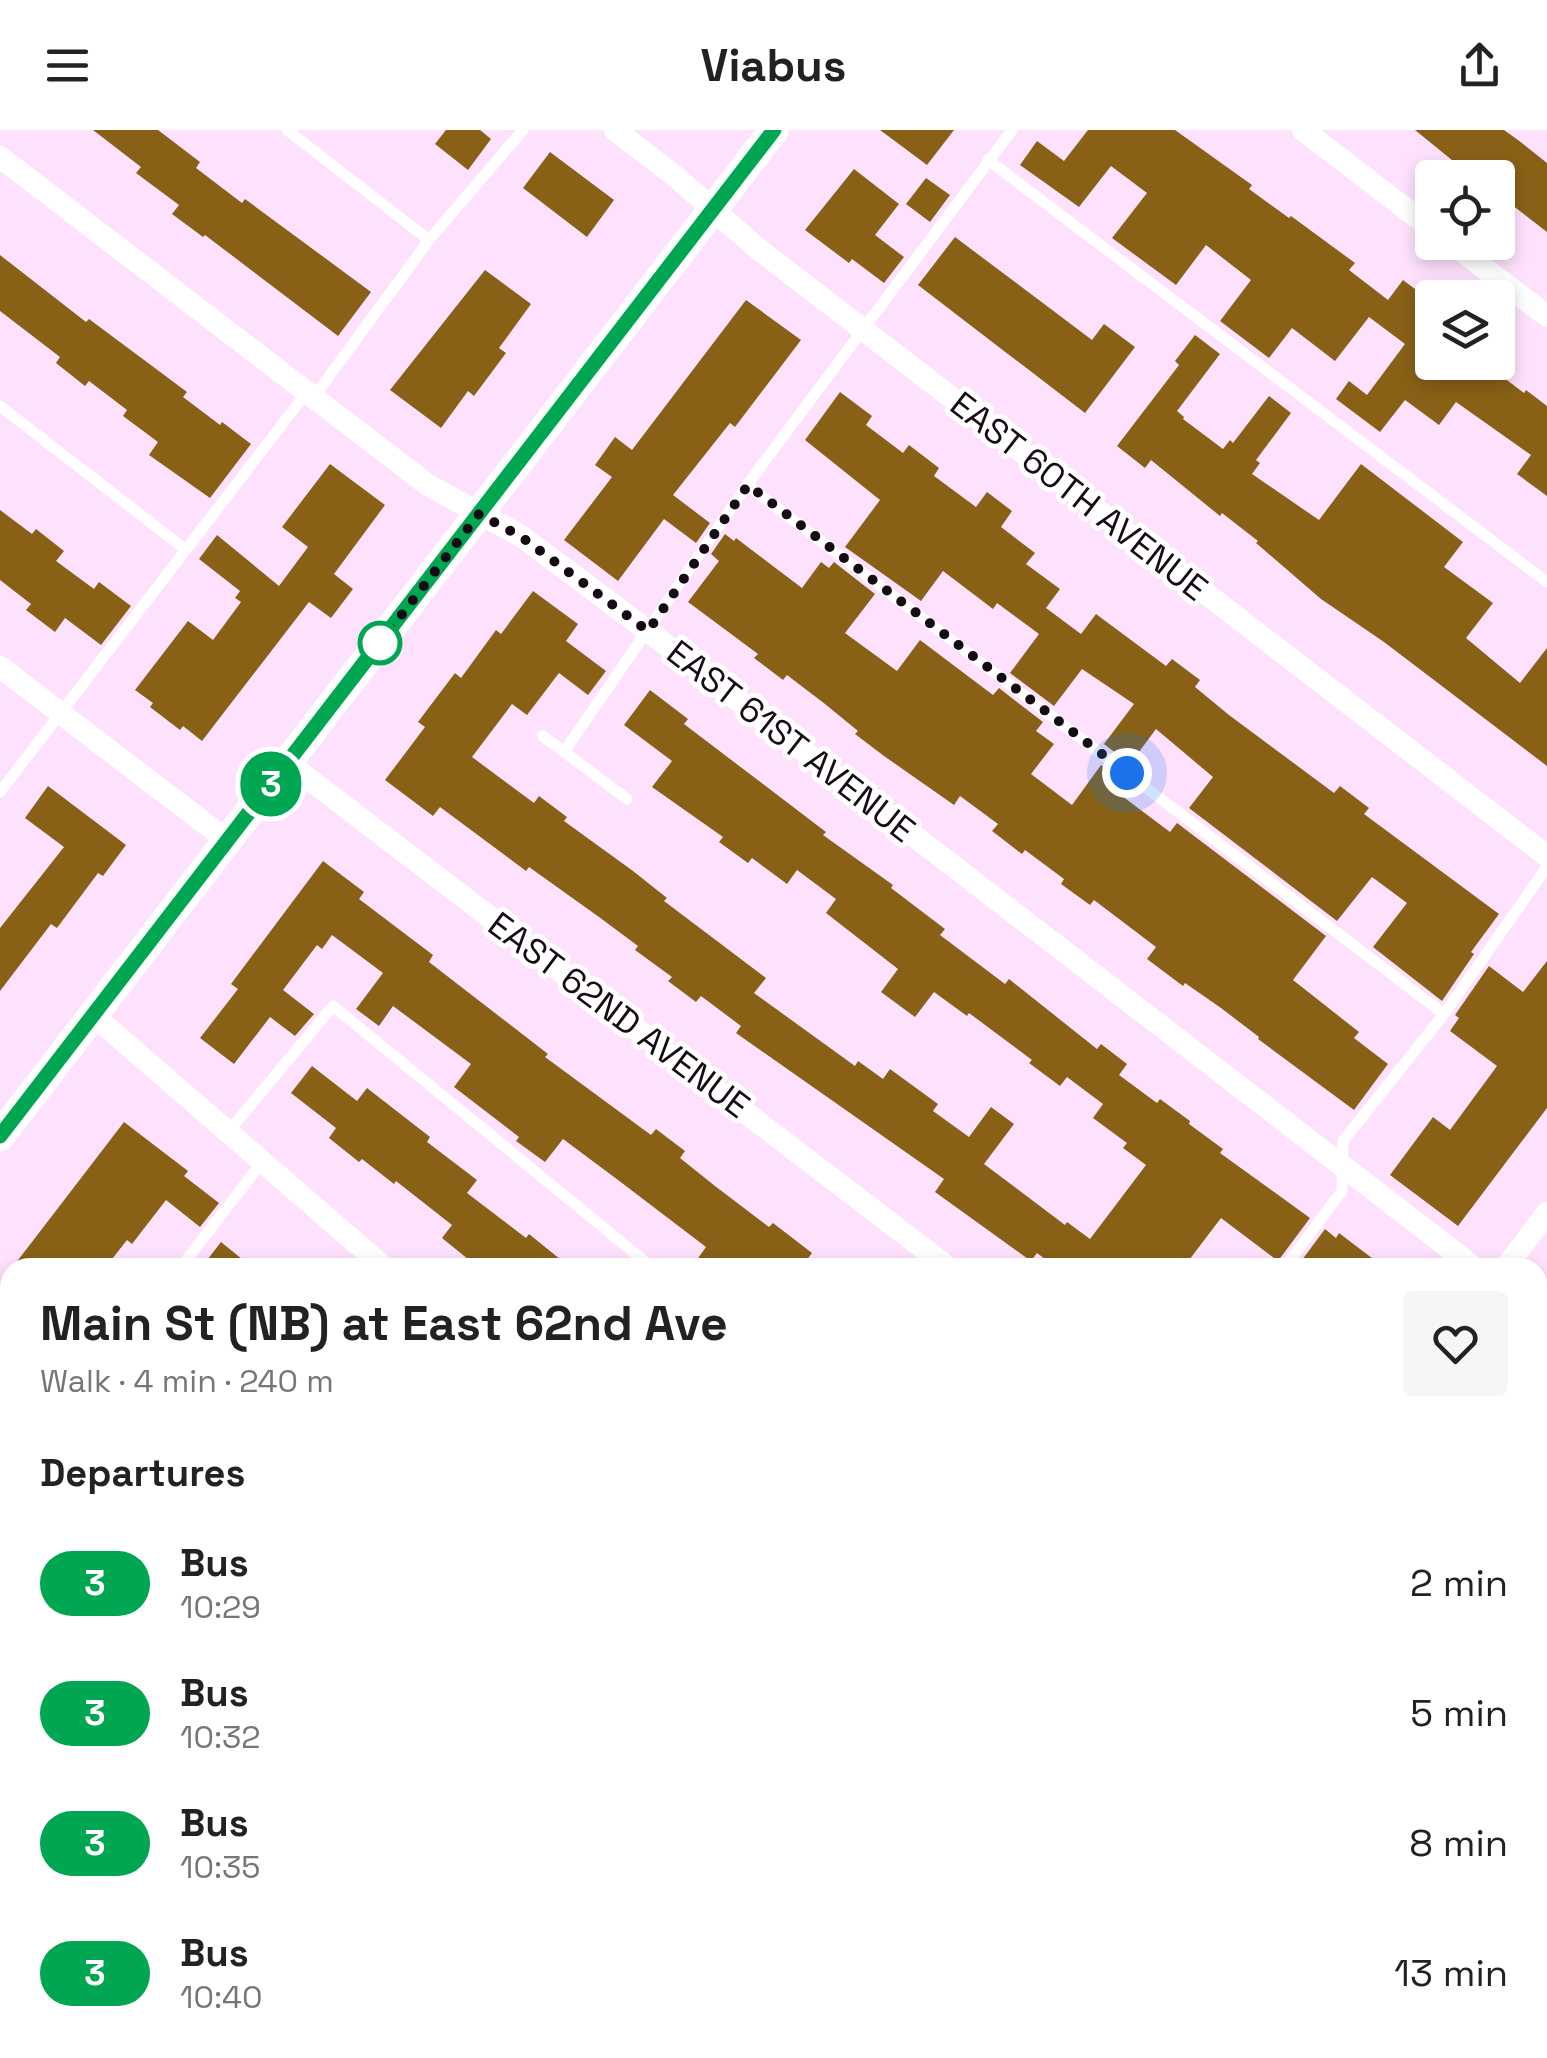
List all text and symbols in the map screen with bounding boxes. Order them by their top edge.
text: Viabus [701,37,846,94]
icon: menu [40,38,95,93]
icon: share [1452,38,1507,93]
map controls [1415,160,1515,380]
button: locate [1415,160,1515,260]
button: layers [1415,280,1515,380]
street label: EAST 60TH AVENUE [942,382,1216,610]
unlabelled marker [359,622,401,664]
street label: EAST 61ST AVENUE [658,630,924,852]
your location [1102,748,1152,798]
line badge: 3 [238,752,304,816]
text: 3 [260,762,282,806]
street label: EAST 62ND AVENUE [480,902,758,1128]
button: heart [1403,1291,1508,1396]
text: Main St (NB) at East 62nd Ave [40,1293,728,1354]
text: Walk · 4 min · 240 m [40,1361,334,1401]
text: Departures [40,1449,245,1497]
text: Bus [180,1539,249,1587]
text: 2 min [1410,1559,1508,1607]
text: 3 [84,1561,106,1605]
text: 10:29 [180,1587,261,1627]
text: Bus [180,1669,249,1717]
text: 5 min [1410,1689,1508,1737]
text: 3 [84,1691,106,1735]
text: 10:32 [180,1717,261,1757]
text: Bus [180,1799,249,1847]
text: 8 min [1409,1819,1508,1867]
text: 3 [84,1821,106,1865]
text: 10:35 [180,1847,260,1887]
text: Bus [180,1929,249,1977]
text: 13 min [1394,1949,1508,1997]
text: 3 [84,1951,106,1995]
text: 10:40 [180,1977,263,2017]

